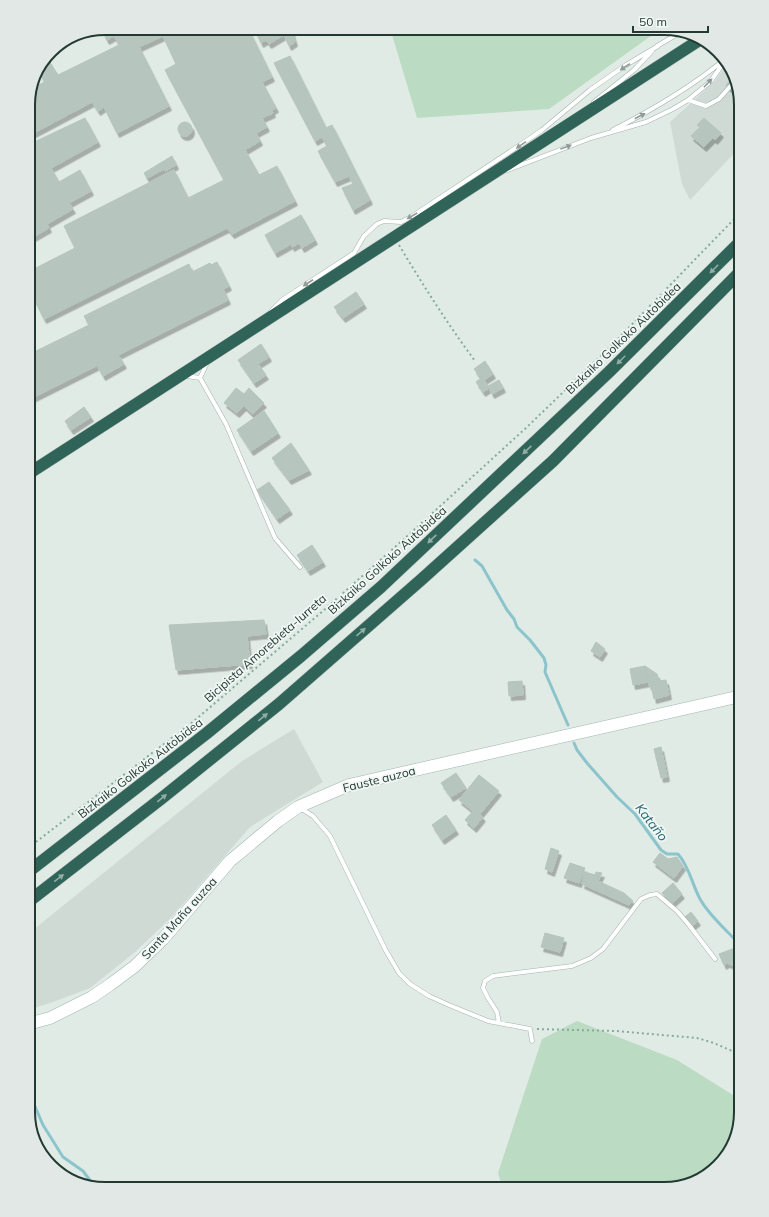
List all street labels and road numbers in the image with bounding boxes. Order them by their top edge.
street label: Bizkaiko Golkoko Autobidea [562,279,684,397]
street label: Bizkaiko Golkoko Autobidea [325,503,449,617]
street label: Bicipista Amorebieta-Iurreta [201,591,329,705]
street label: Bizkaiko Golkoko Autobidea [74,715,206,821]
street label: Fauste auzoa [341,763,417,795]
street label: Santa Maña auzoa [138,874,220,962]

